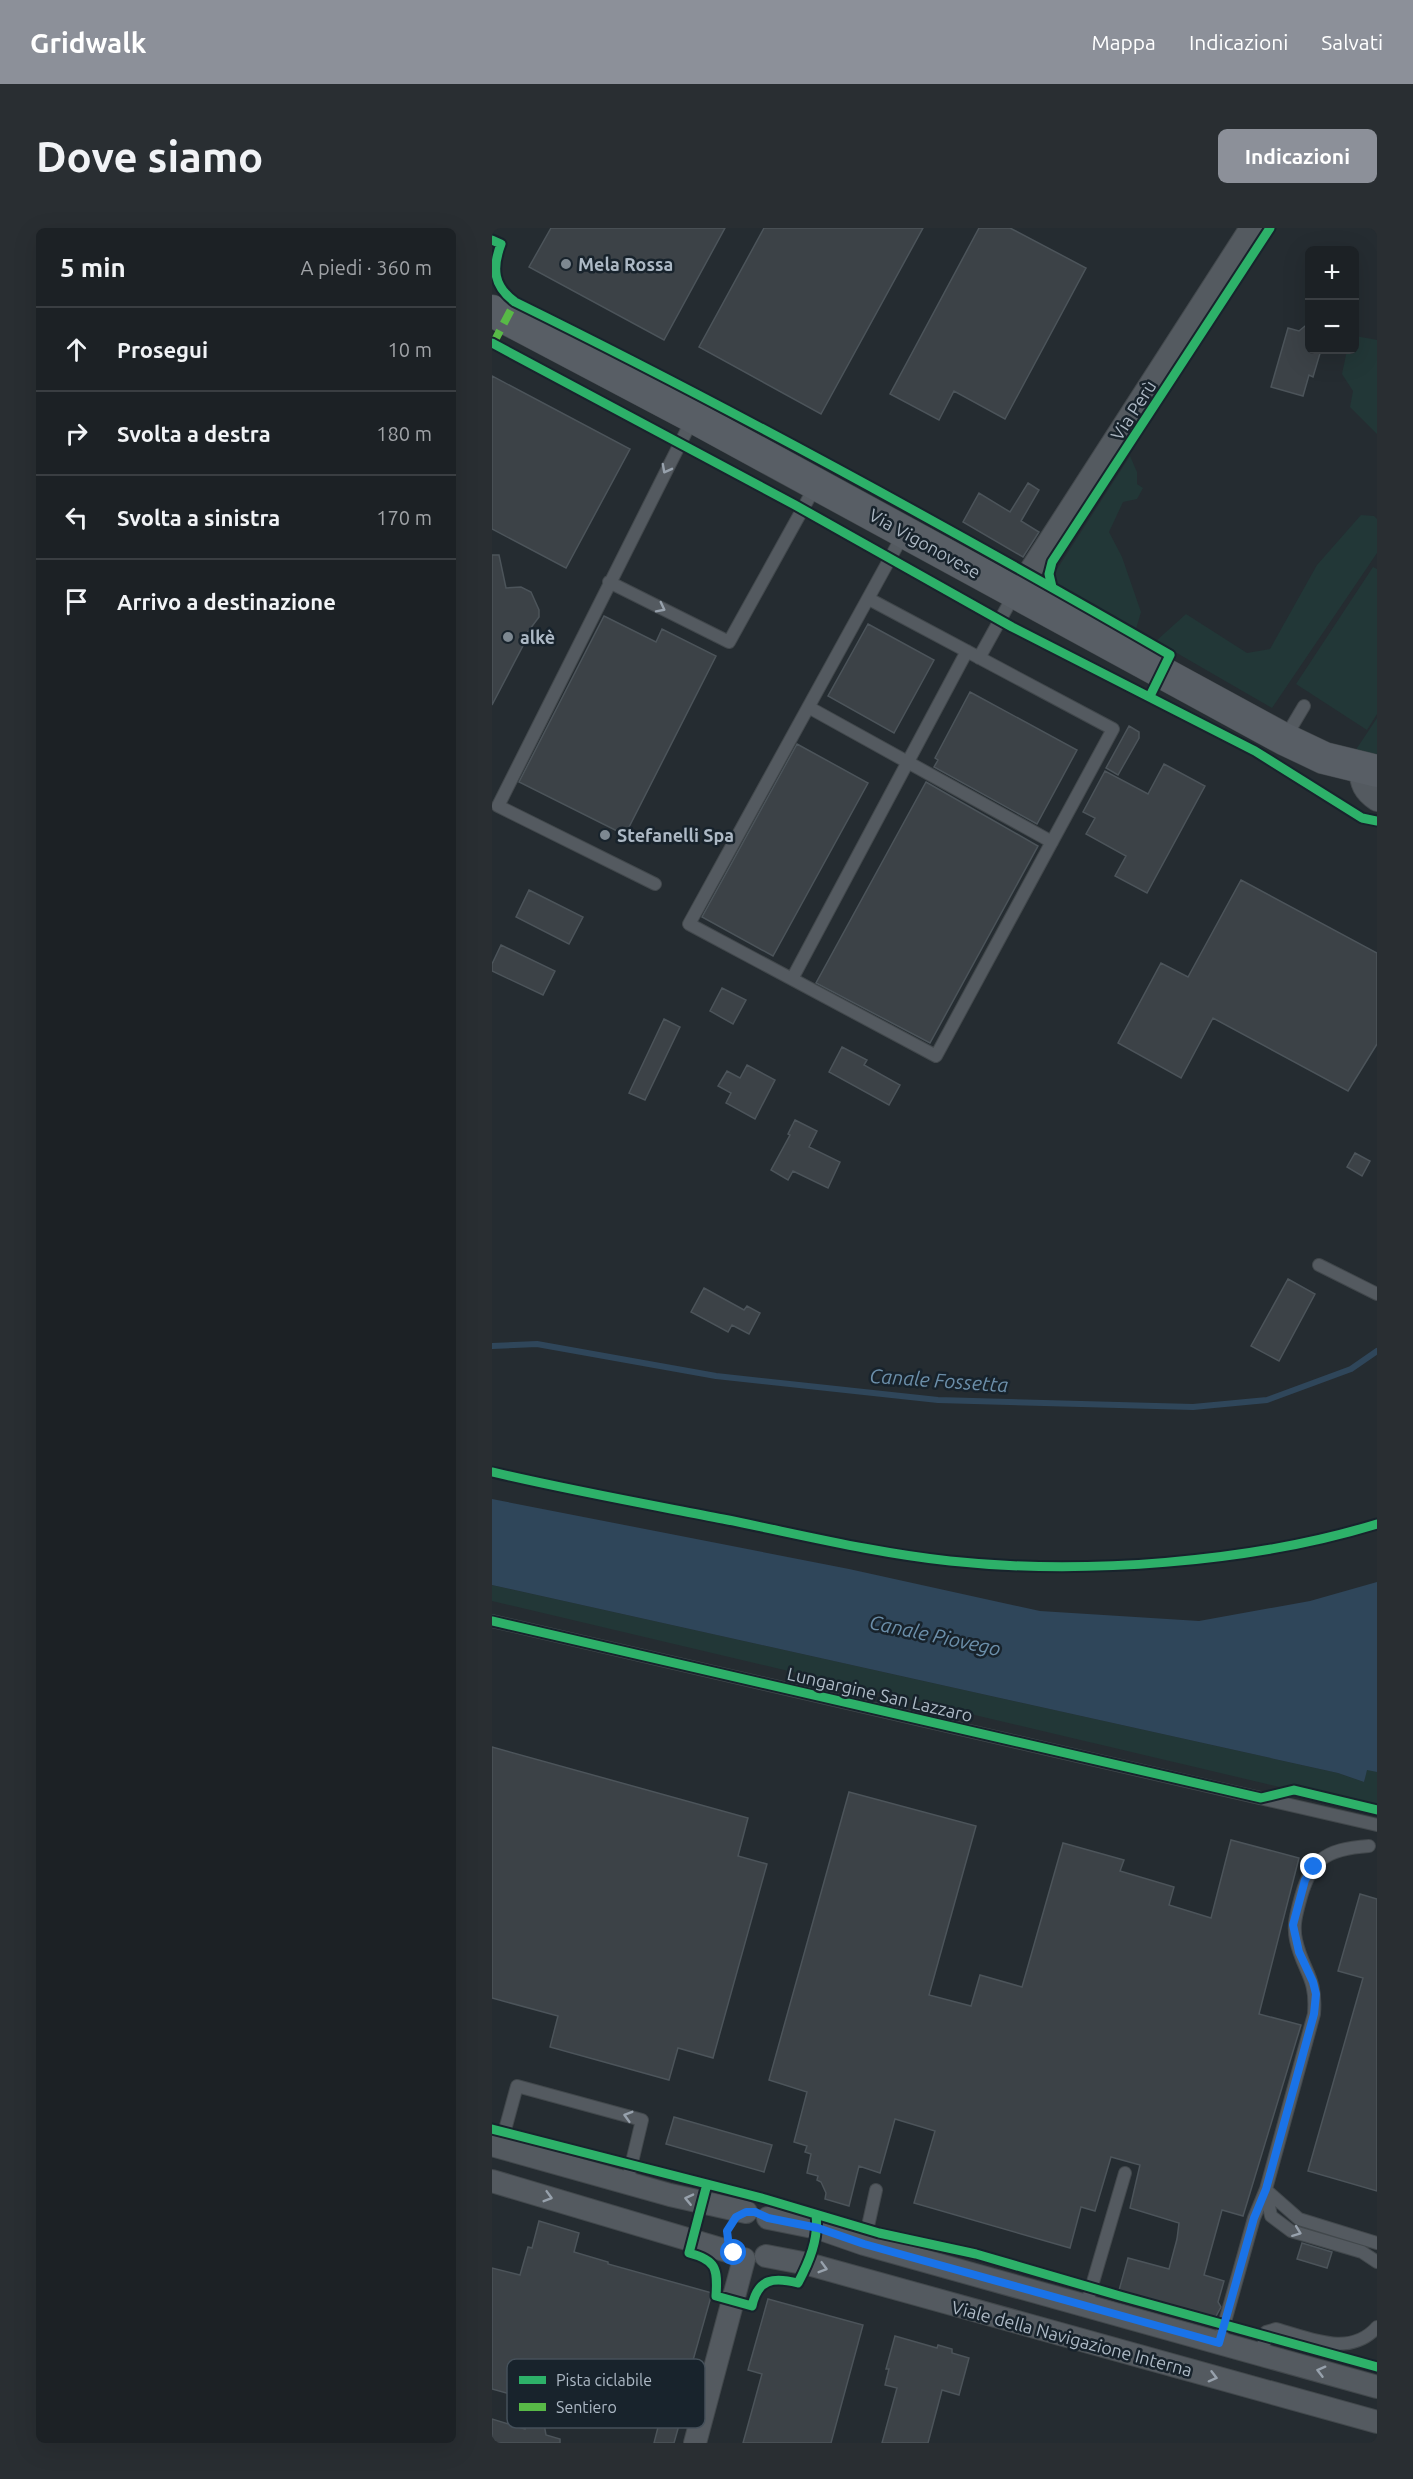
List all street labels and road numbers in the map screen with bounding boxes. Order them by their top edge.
street label: Via Perù [1106,376,1160,444]
street label: Via Vigonovese [866,504,984,582]
street label: Lungargine San Lazzaro [785,1663,975,1725]
street label: Viale della Navigazione Interna [949,2296,1195,2380]

